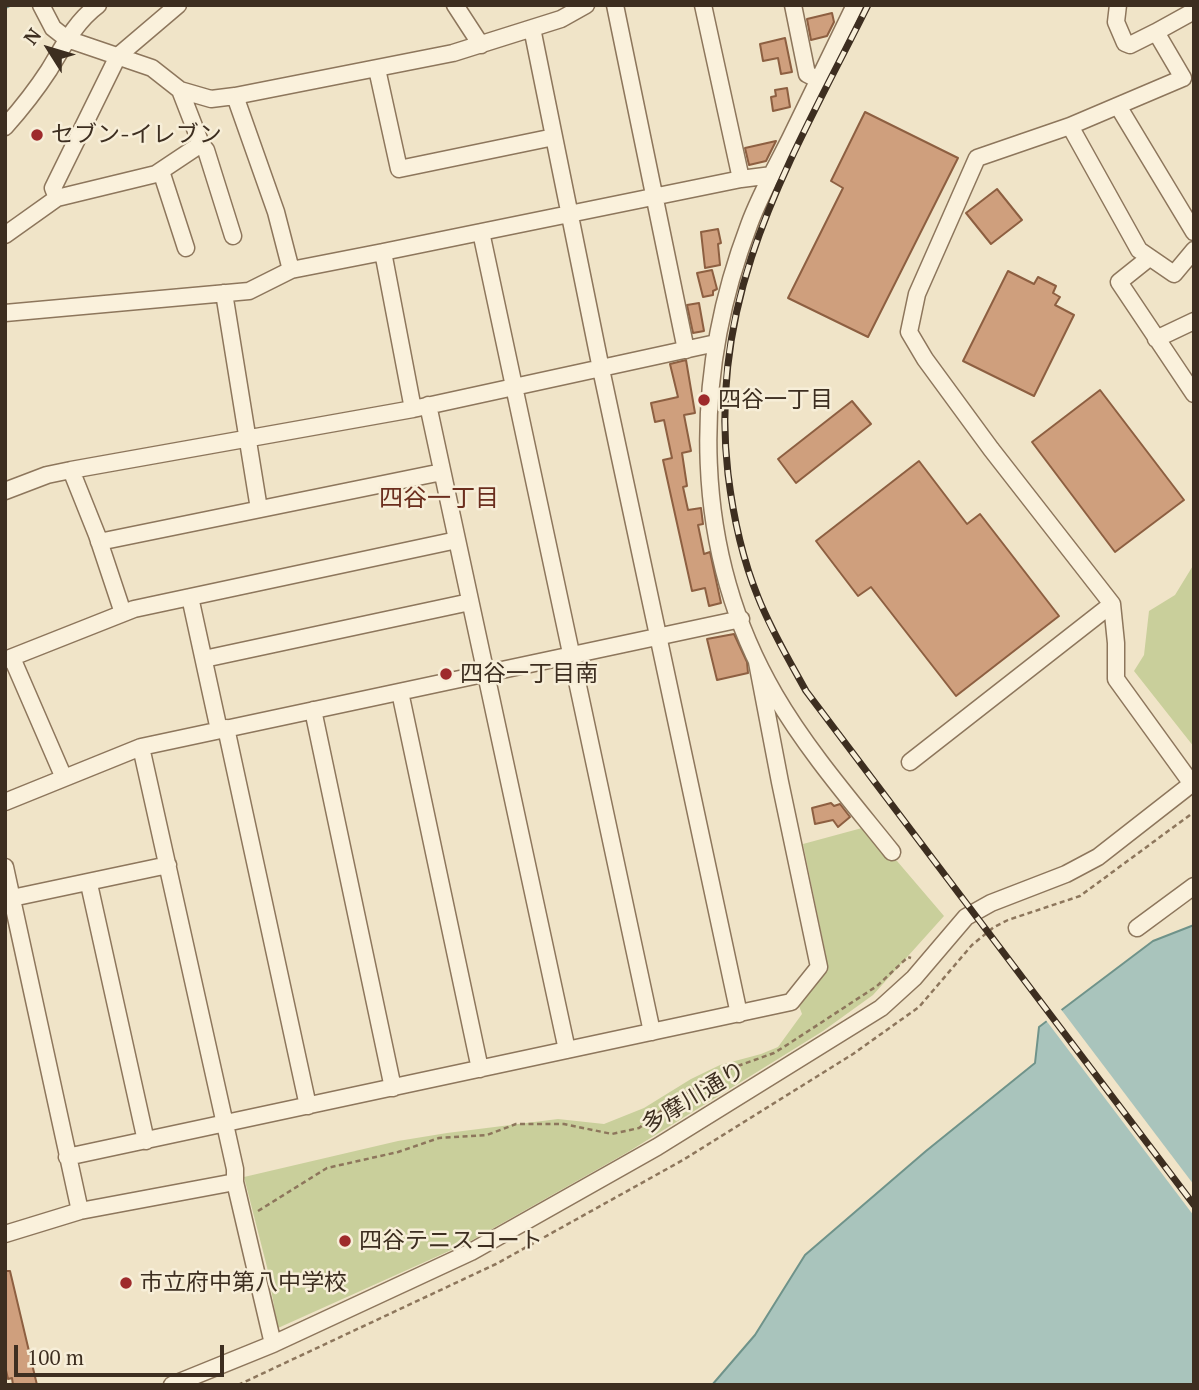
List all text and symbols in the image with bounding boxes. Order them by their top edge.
north arrow [14,14,84,84]
text: N [18,23,46,49]
place label: セブン-イレブン [51,121,222,149]
marker: セブン-イレブン [29,127,45,143]
place label: 四谷一丁目 [718,386,833,414]
marker: 四谷一丁目 [696,392,712,408]
district label: 四谷一丁目 [379,485,499,513]
place label: 四谷一丁目南 [460,660,598,688]
marker: 四谷一丁目南 [438,666,454,682]
street label: 多摩川通り [638,1057,750,1139]
place label: 四谷テニスコート [359,1227,543,1255]
marker: 四谷テニスコート [337,1233,353,1249]
place label: 市立府中第八中学校 [140,1269,347,1297]
marker: 市立府中第八中学校 [118,1275,134,1291]
scale bar [18,1330,228,1374]
text: 100 m [27,1343,84,1371]

